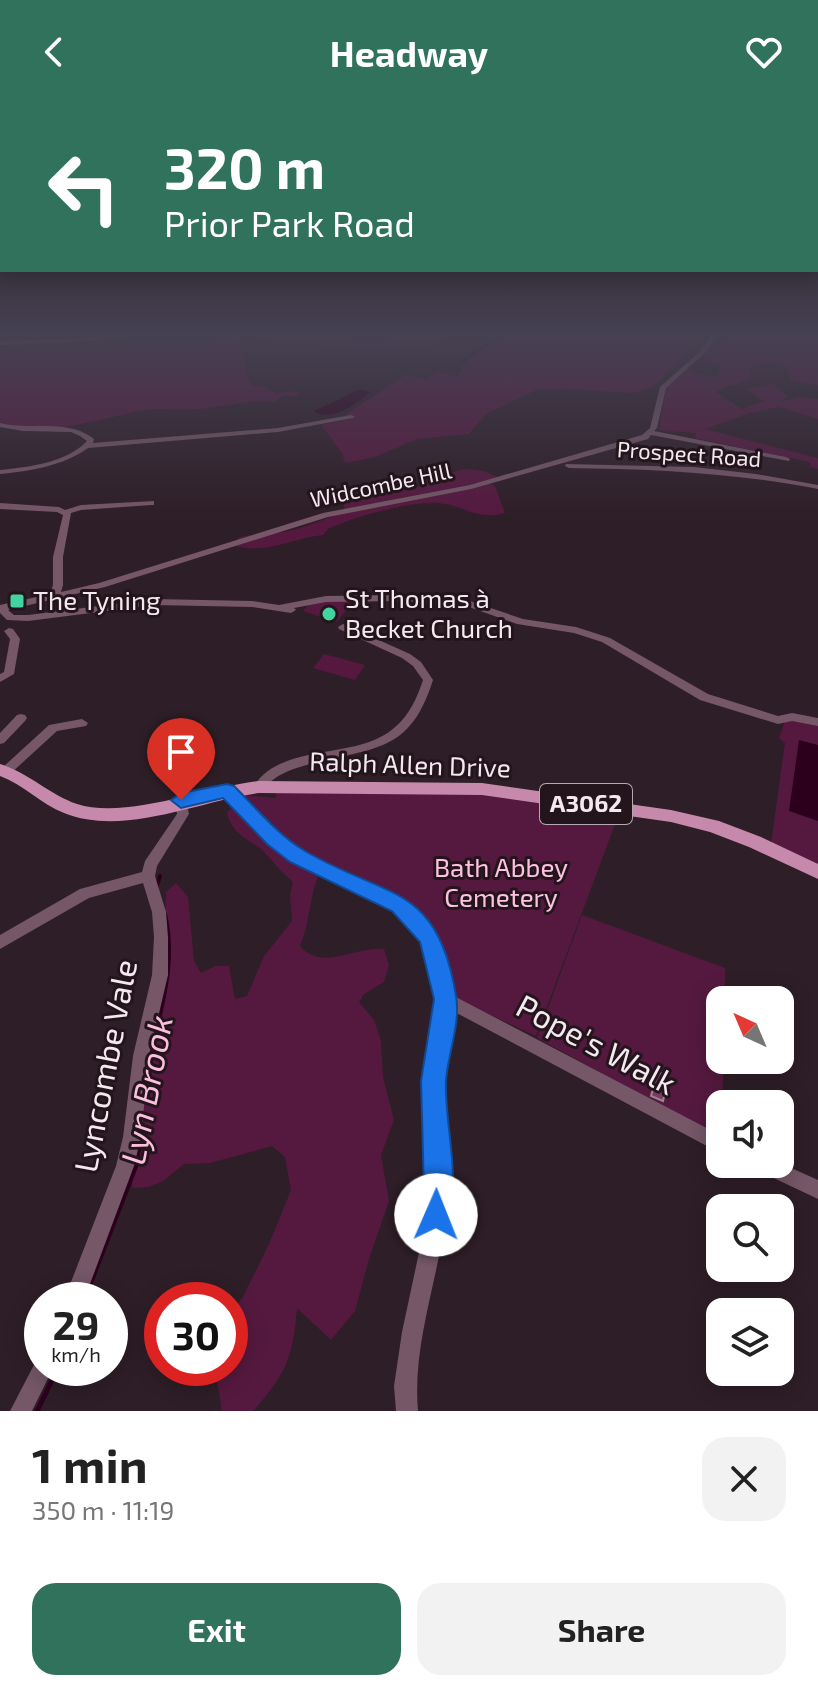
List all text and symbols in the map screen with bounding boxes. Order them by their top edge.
icon: back [32,30,76,74]
icon: heart [742,30,786,74]
text: Headway [330,31,488,74]
text: 320 m [164,133,325,200]
icon: left [32,136,136,240]
text: Prior Park Road [164,201,415,244]
street label: Prospect Road [616,435,762,471]
street label: Widcombe Hill [308,456,454,512]
place label: St Thomas à Becket Church [345,582,513,643]
place label: The Tyning [33,584,161,615]
marker: The Tyning [8,592,26,610]
marker: St Thomas à Becket Church [320,605,338,623]
pin [147,718,215,800]
icon: arrive [159,730,203,774]
street label: Ralph Allen Drive [309,744,511,783]
road number: A3062 [540,784,632,824]
park label: Bath Abbey Cemetery [434,851,568,912]
street label: Lyncombe Vale [65,956,143,1175]
street label: Pope's Walk [511,985,683,1101]
north arrow [706,986,794,1074]
map controls [706,986,794,1386]
water label: Lyn Brook [111,1012,181,1168]
button: sound [706,1090,794,1178]
position arrow [394,1173,478,1257]
button: search [706,1194,794,1282]
speed limit sign: 30 [144,1282,248,1386]
button: layers [706,1298,794,1386]
text: 29 [53,1300,99,1348]
text: km/h [51,1342,101,1366]
text: 1 min [32,1435,148,1493]
button: close [702,1437,786,1521]
text: 350 m · 11:19 [32,1494,174,1525]
button: Exit [32,1583,401,1675]
button: Share [417,1583,786,1675]

